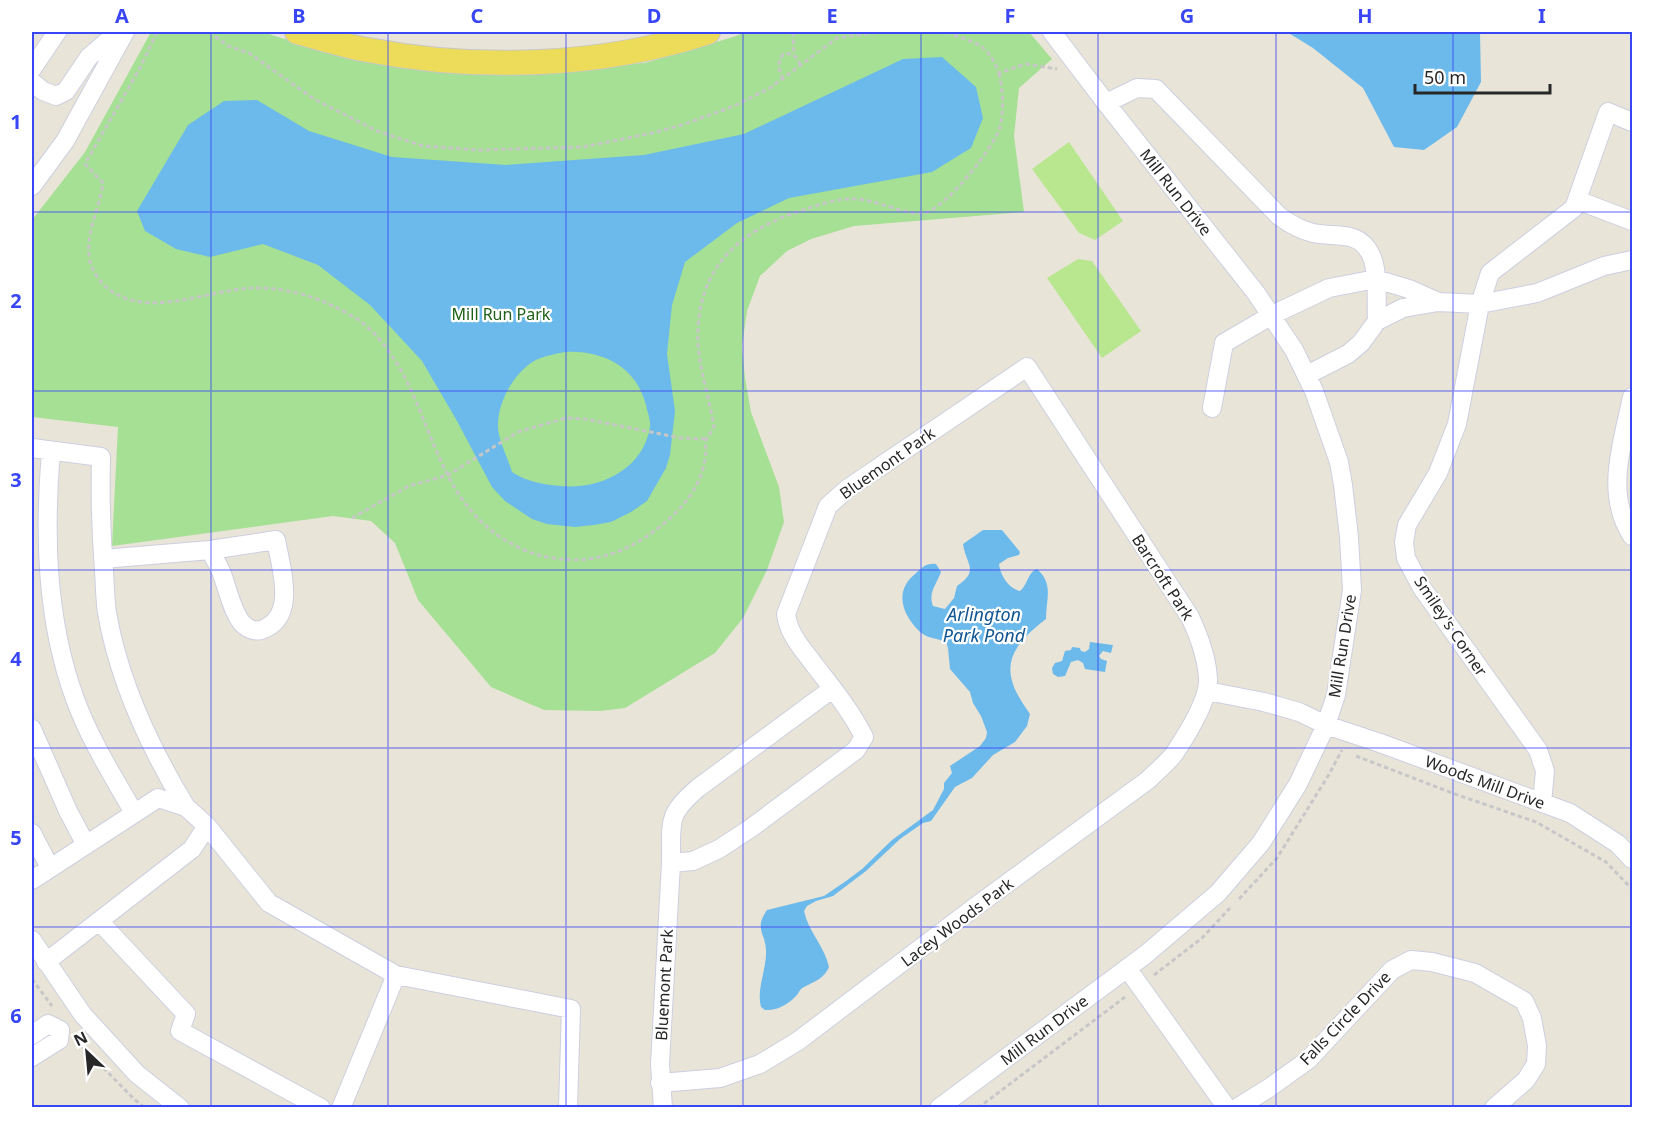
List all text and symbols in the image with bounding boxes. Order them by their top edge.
text: A [115,2,129,29]
text: B [292,2,306,29]
text: C [471,2,484,29]
text: D [647,2,661,29]
text: E [826,2,838,29]
text: F [1005,2,1015,29]
text: G [1180,2,1194,29]
text: H [1357,2,1373,29]
text: I [1538,2,1546,29]
scale bar [1415,57,1550,95]
text: 50 m [1424,65,1466,89]
text: 1 [10,108,22,135]
street label: Mill Run Drive [1135,144,1217,240]
text: 2 [10,287,22,314]
park label: Mill Run Park [452,303,551,325]
street label: Bluemont Park [835,422,939,504]
text: 3 [10,466,22,493]
street label: Barcroft Park [1127,530,1199,625]
street label: Smiley's Corner [1409,572,1493,681]
street label: Mill Run Drive [1323,593,1361,699]
water label: Arlington Park Pond [943,602,1026,647]
text: 4 [10,645,22,672]
street label: Woods Mill Drive [1422,750,1548,814]
text: 5 [10,824,22,851]
street label: Lacey Woods Park [896,872,1018,972]
street label: Bluemont Park [650,928,678,1041]
street label: Falls Circle Drive [1295,966,1395,1070]
street label: Mill Run Drive [996,990,1092,1070]
text: 6 [10,1002,22,1029]
north arrow [57,1022,117,1082]
text: N [70,1026,91,1051]

